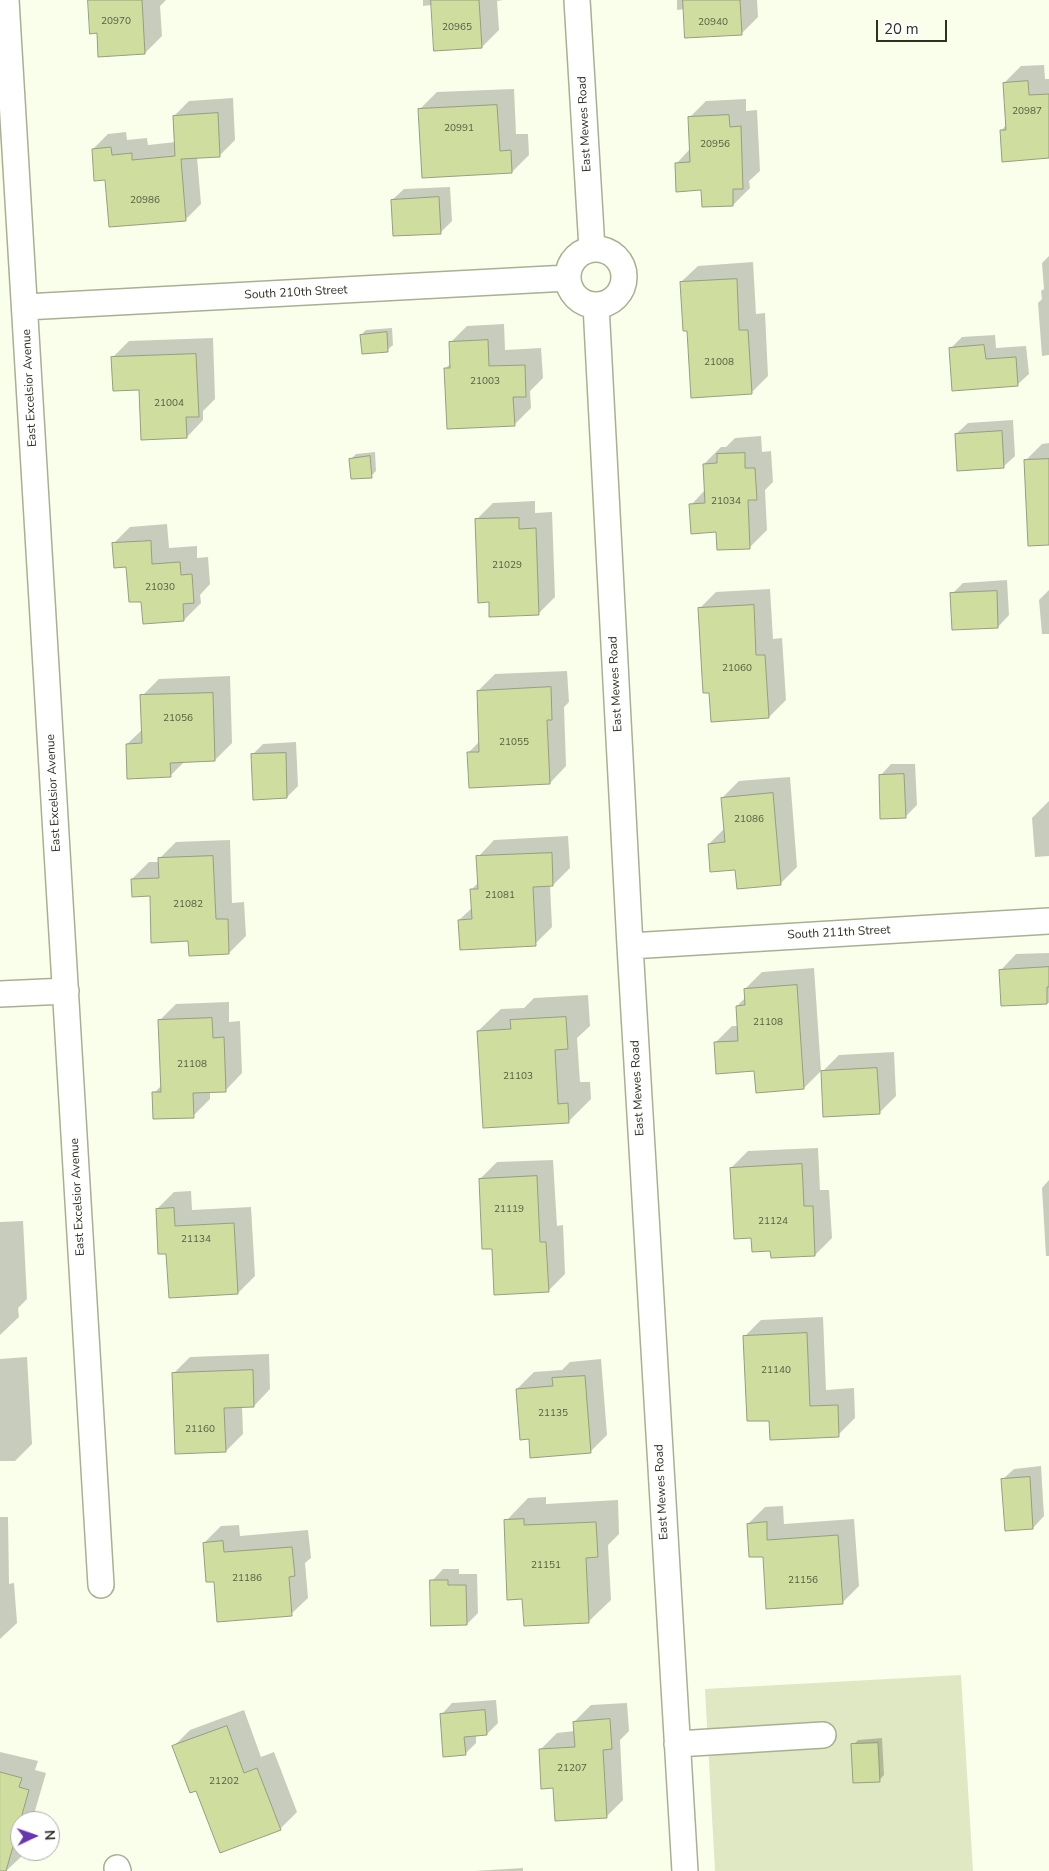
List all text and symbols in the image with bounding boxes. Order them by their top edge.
scale bar [879,10,950,42]
house number: 20970 [101,16,131,28]
house number: 20940 [698,17,728,29]
text: 20 m [884,19,919,39]
house number: 20965 [442,22,472,34]
street label: East Mewes Road [575,76,595,172]
house number: 20987 [1012,106,1042,118]
house number: 20991 [444,123,474,135]
house number: 20956 [700,139,730,151]
house number: 20986 [130,195,160,207]
street label: South 210th Street [244,283,348,303]
street label: East Excelsior Avenue [20,329,40,447]
house number: 21008 [704,357,734,369]
house number: 21003 [470,376,500,388]
house number: 21004 [154,398,184,410]
house number: 21034 [711,496,741,508]
house number: 21029 [492,560,522,572]
house number: 21030 [145,582,175,594]
street label: East Mewes Road [606,636,626,732]
house number: 21060 [722,663,752,675]
house number: 21056 [163,713,193,725]
street label: East Excelsior Avenue [44,734,64,852]
house number: 21055 [499,737,529,749]
house number: 21086 [734,814,764,826]
house number: 21081 [485,890,515,902]
house number: 21082 [173,899,203,911]
street label: South 211th Street [787,923,891,943]
house number: 21108 [753,1017,783,1029]
street label: East Mewes Road [628,1040,648,1136]
house number: 21108 [177,1059,207,1071]
house number: 21103 [503,1071,533,1083]
street label: East Excelsior Avenue [68,1138,88,1256]
house number: 21119 [494,1204,524,1216]
house number: 21124 [758,1216,788,1228]
house number: 21134 [181,1234,211,1246]
house number: 21140 [761,1365,791,1377]
house number: 21135 [538,1408,568,1420]
house number: 21160 [185,1424,215,1436]
street label: East Mewes Road [652,1444,672,1540]
house number: 21151 [531,1560,561,1572]
house number: 21186 [232,1573,262,1585]
house number: 21156 [788,1575,818,1587]
house number: 21207 [557,1763,587,1775]
house number: 21202 [209,1776,239,1788]
north arrow [10,1811,60,1861]
text: N [40,1830,59,1841]

